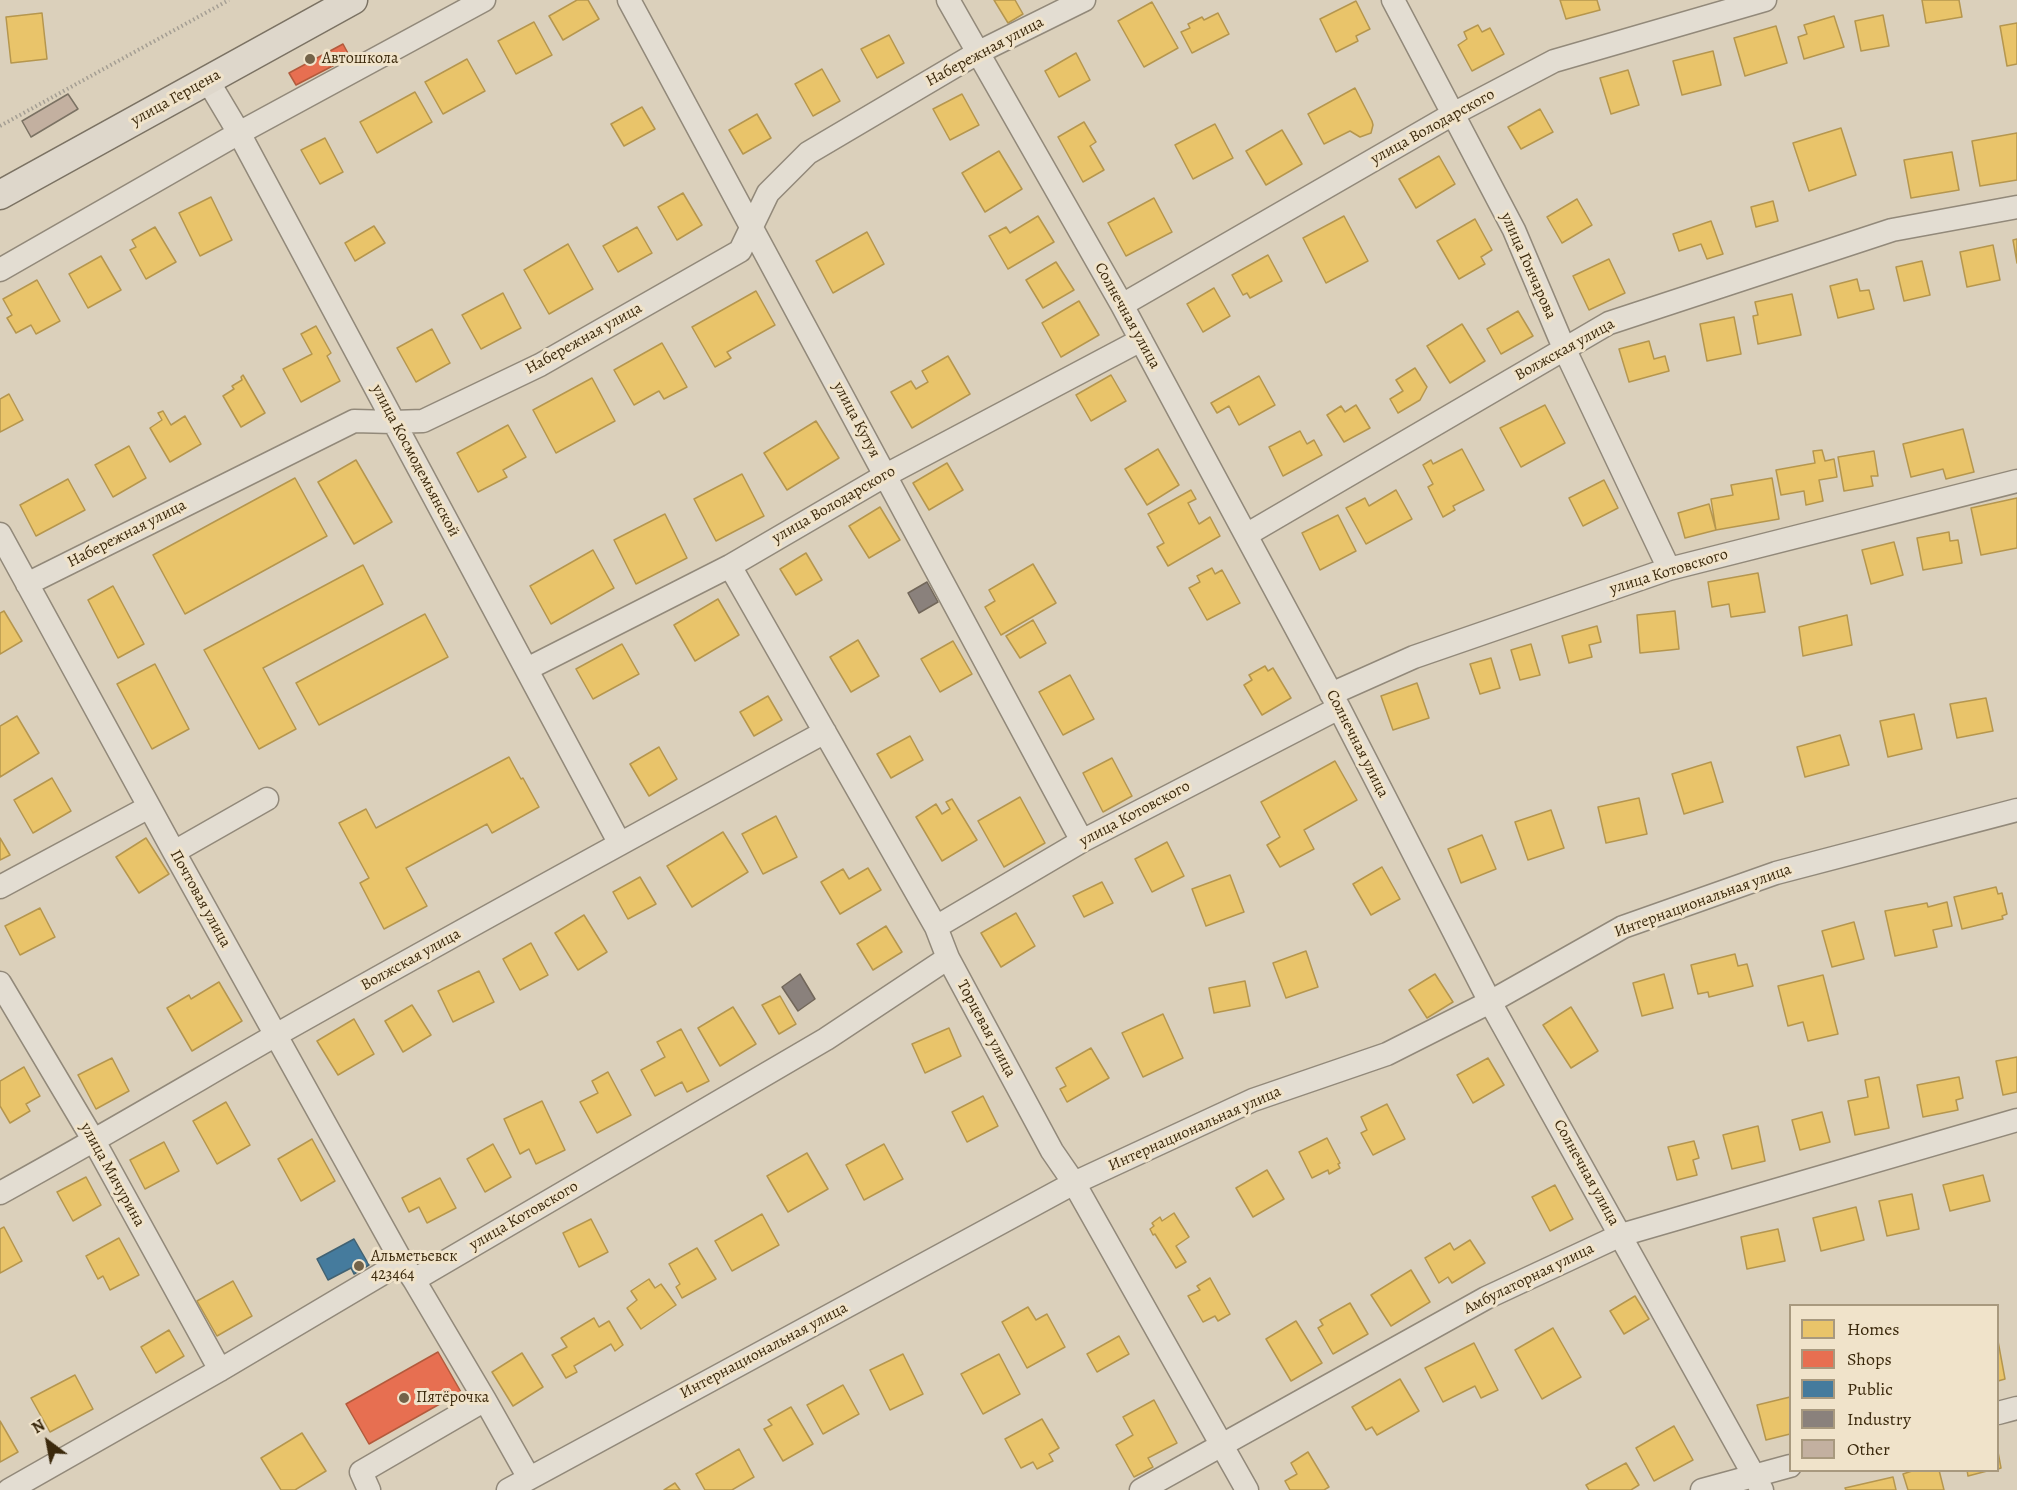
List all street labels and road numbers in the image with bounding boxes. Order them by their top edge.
street label: Набережная улица [923,13,1047,91]
street label: улица Герцена [128,66,224,130]
street label: улица Володарского [1368,85,1498,169]
street label: улица Гончарова [1496,210,1560,322]
street label: Солнечная улица [1090,260,1164,372]
street label: Набережная улица [522,299,646,379]
street label: Волжская улица [1512,315,1618,385]
street label: улица Кутуя [828,379,884,461]
street label: улица Космодемьянской [367,381,463,541]
street label: улица Володарского [769,462,899,548]
street label: Набережная улица [64,496,190,572]
street label: улица Котовского [1608,545,1730,599]
street label: Солнечная улица [1322,687,1392,801]
street label: улица Котовского [1076,777,1194,851]
street label: Почтовая улица [165,847,235,951]
street label: Интернациональная улица [1612,860,1794,942]
street label: Волжская улица [358,925,464,995]
street label: Торцевая улица [952,977,1020,1081]
street label: Интернациональная улица [1106,1082,1284,1176]
street label: Солнечная улица [1549,1117,1623,1229]
street label: улица Мичурина [75,1120,149,1230]
street label: улица Котовского [466,1177,582,1255]
street label: Амбулаторная улица [1461,1239,1597,1319]
street label: Интернациональная улица [677,1299,851,1403]

